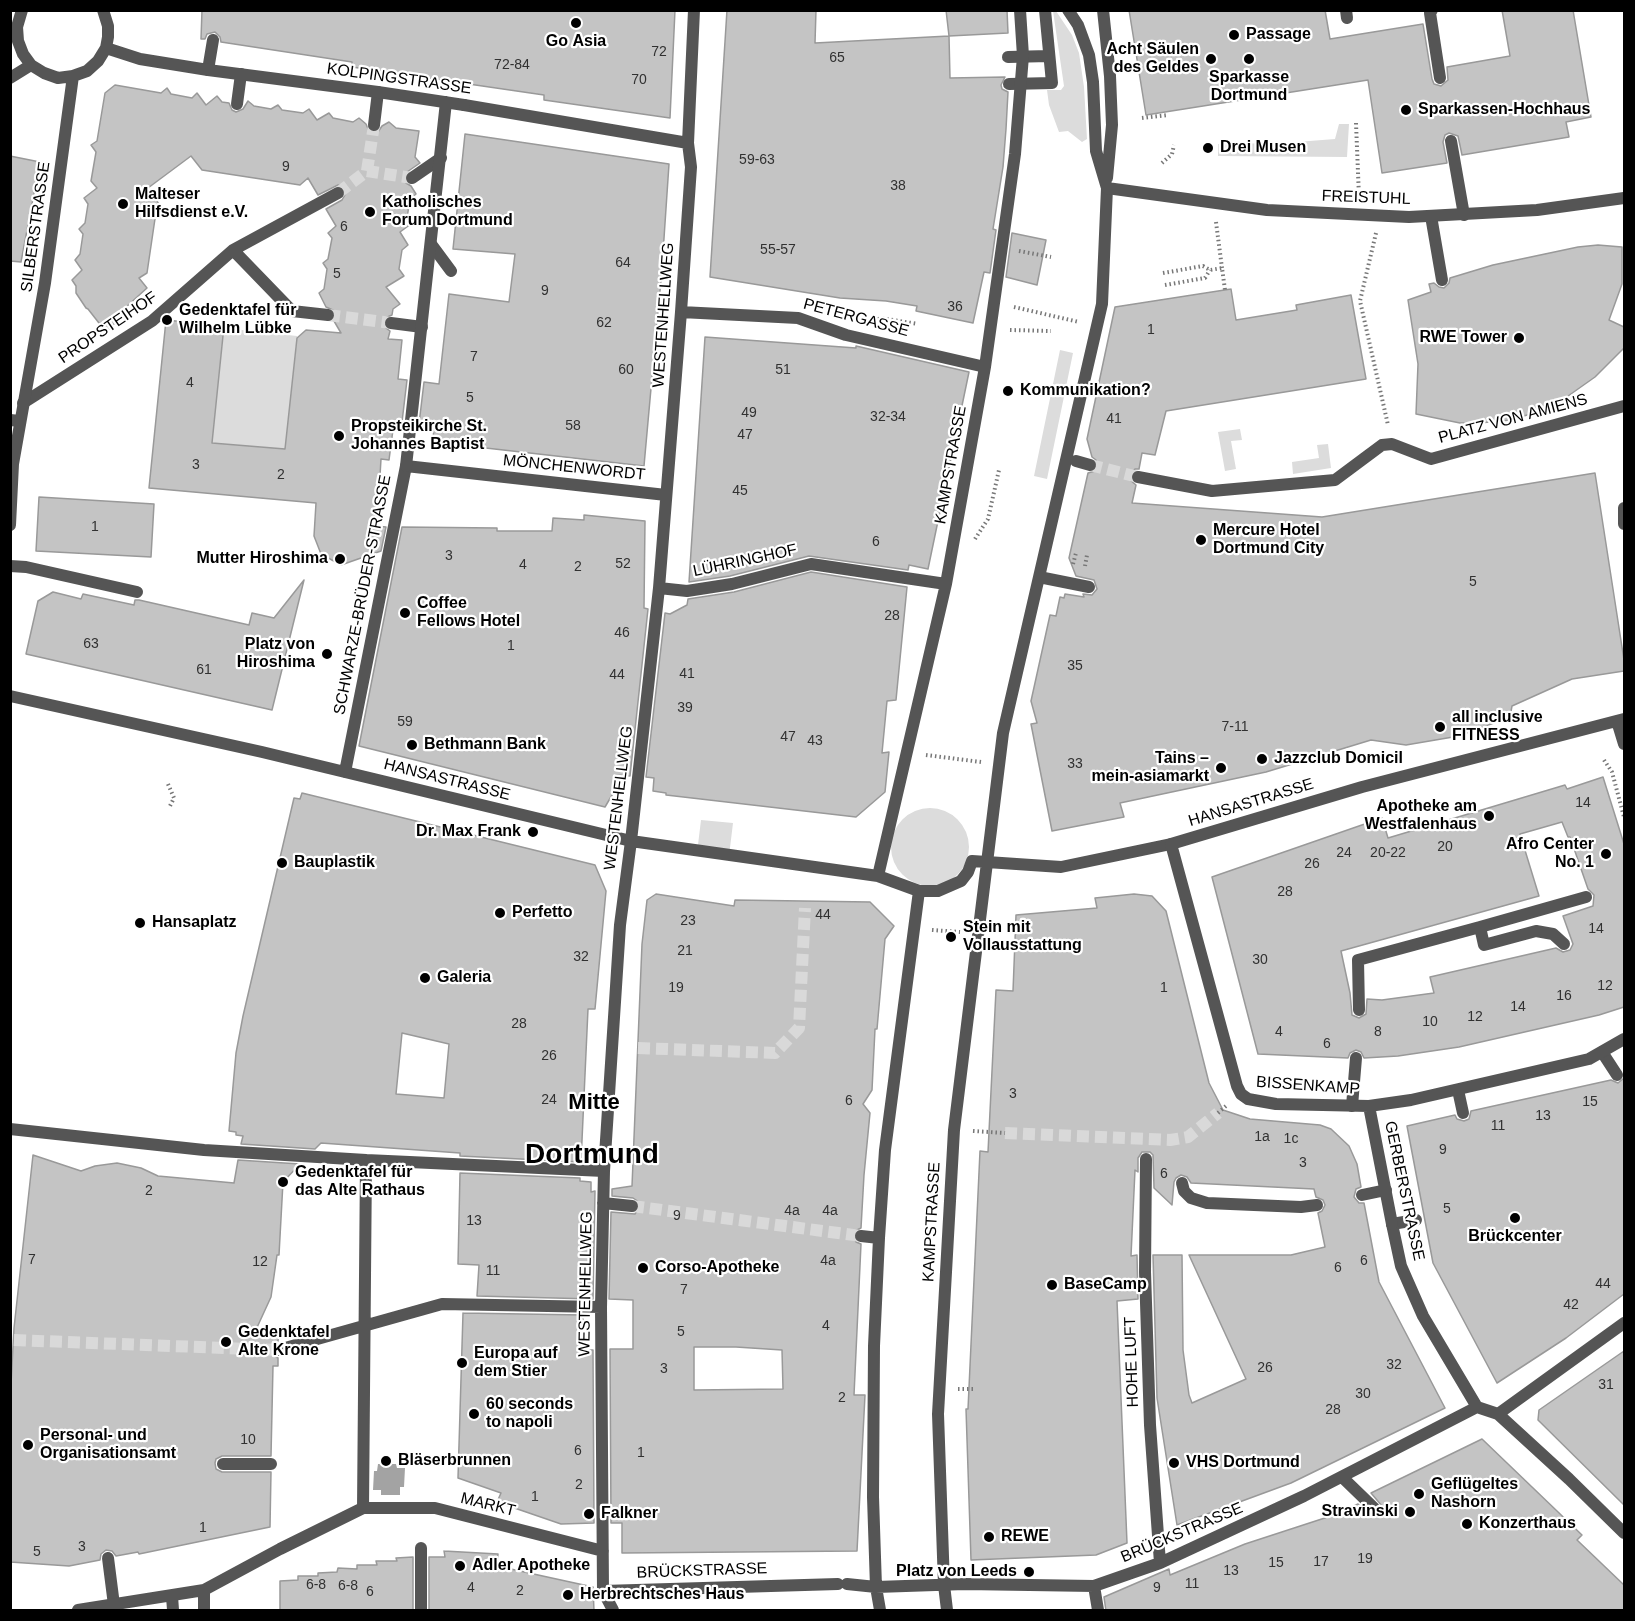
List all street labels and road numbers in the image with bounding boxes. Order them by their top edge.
street label: KOLPINGSTRASSE [325,59,473,99]
street label: SILBERSTRASSE [17,161,55,293]
street label: FREISTUHL [1321,187,1411,209]
street label: WESTENHELLWEG [649,242,679,388]
street label: PROPSTEIHOF [55,288,161,368]
street label: PETERGASSE [801,295,911,341]
street label: PLATZ VON AMIENS [1436,390,1590,448]
street label: KAMPSTRASSE [931,404,971,526]
street label: MÖNCHENWORDT [502,451,646,485]
street label: SCHWARZE-BRÜDER-STRASSE [330,473,396,717]
street label: LÜHRINGHOF [691,541,799,581]
street label: WESTENHELLWEG [601,725,637,871]
street label: HANSASTRASSE [382,755,512,805]
street label: HANSASTRASSE [1186,775,1316,831]
street label: BISSENKAMP [1255,1073,1361,1099]
street label: GERBERSTRASSE [1380,1119,1428,1263]
street label: KAMPSTRASSE [919,1162,945,1282]
street label: WESTENHELLWEG [575,1211,597,1357]
street label: HOHE LUFT [1121,1316,1143,1408]
street label: MARKT [459,1489,517,1521]
street label: BRÜCKSTRASSE [1118,1499,1246,1567]
street label: BRÜCKSTRASSE [636,1559,768,1583]

